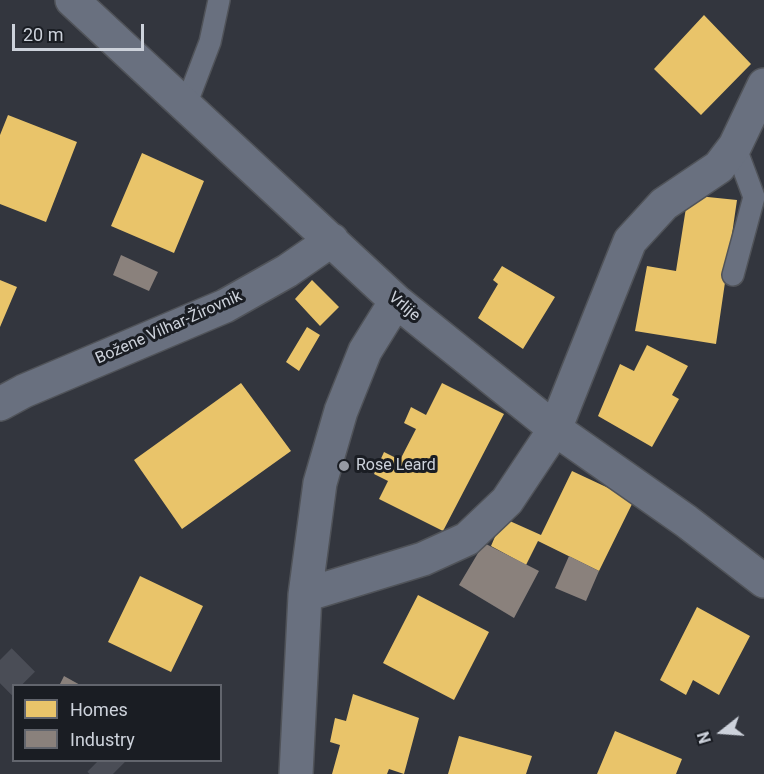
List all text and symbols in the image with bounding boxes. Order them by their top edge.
scale bar [15,12,147,50]
text: 20 m [23,24,63,45]
street label: Božene Vilhar-Žirovnik [93,287,245,369]
street label: Vrlije [384,288,424,326]
place label: Rose Leard [356,456,436,476]
marker: Rose Leard [337,459,351,473]
legend [12,684,222,762]
text: Homes [70,699,128,720]
north arrow [692,702,752,762]
text: Industry [70,729,135,750]
text: N [694,729,715,746]

